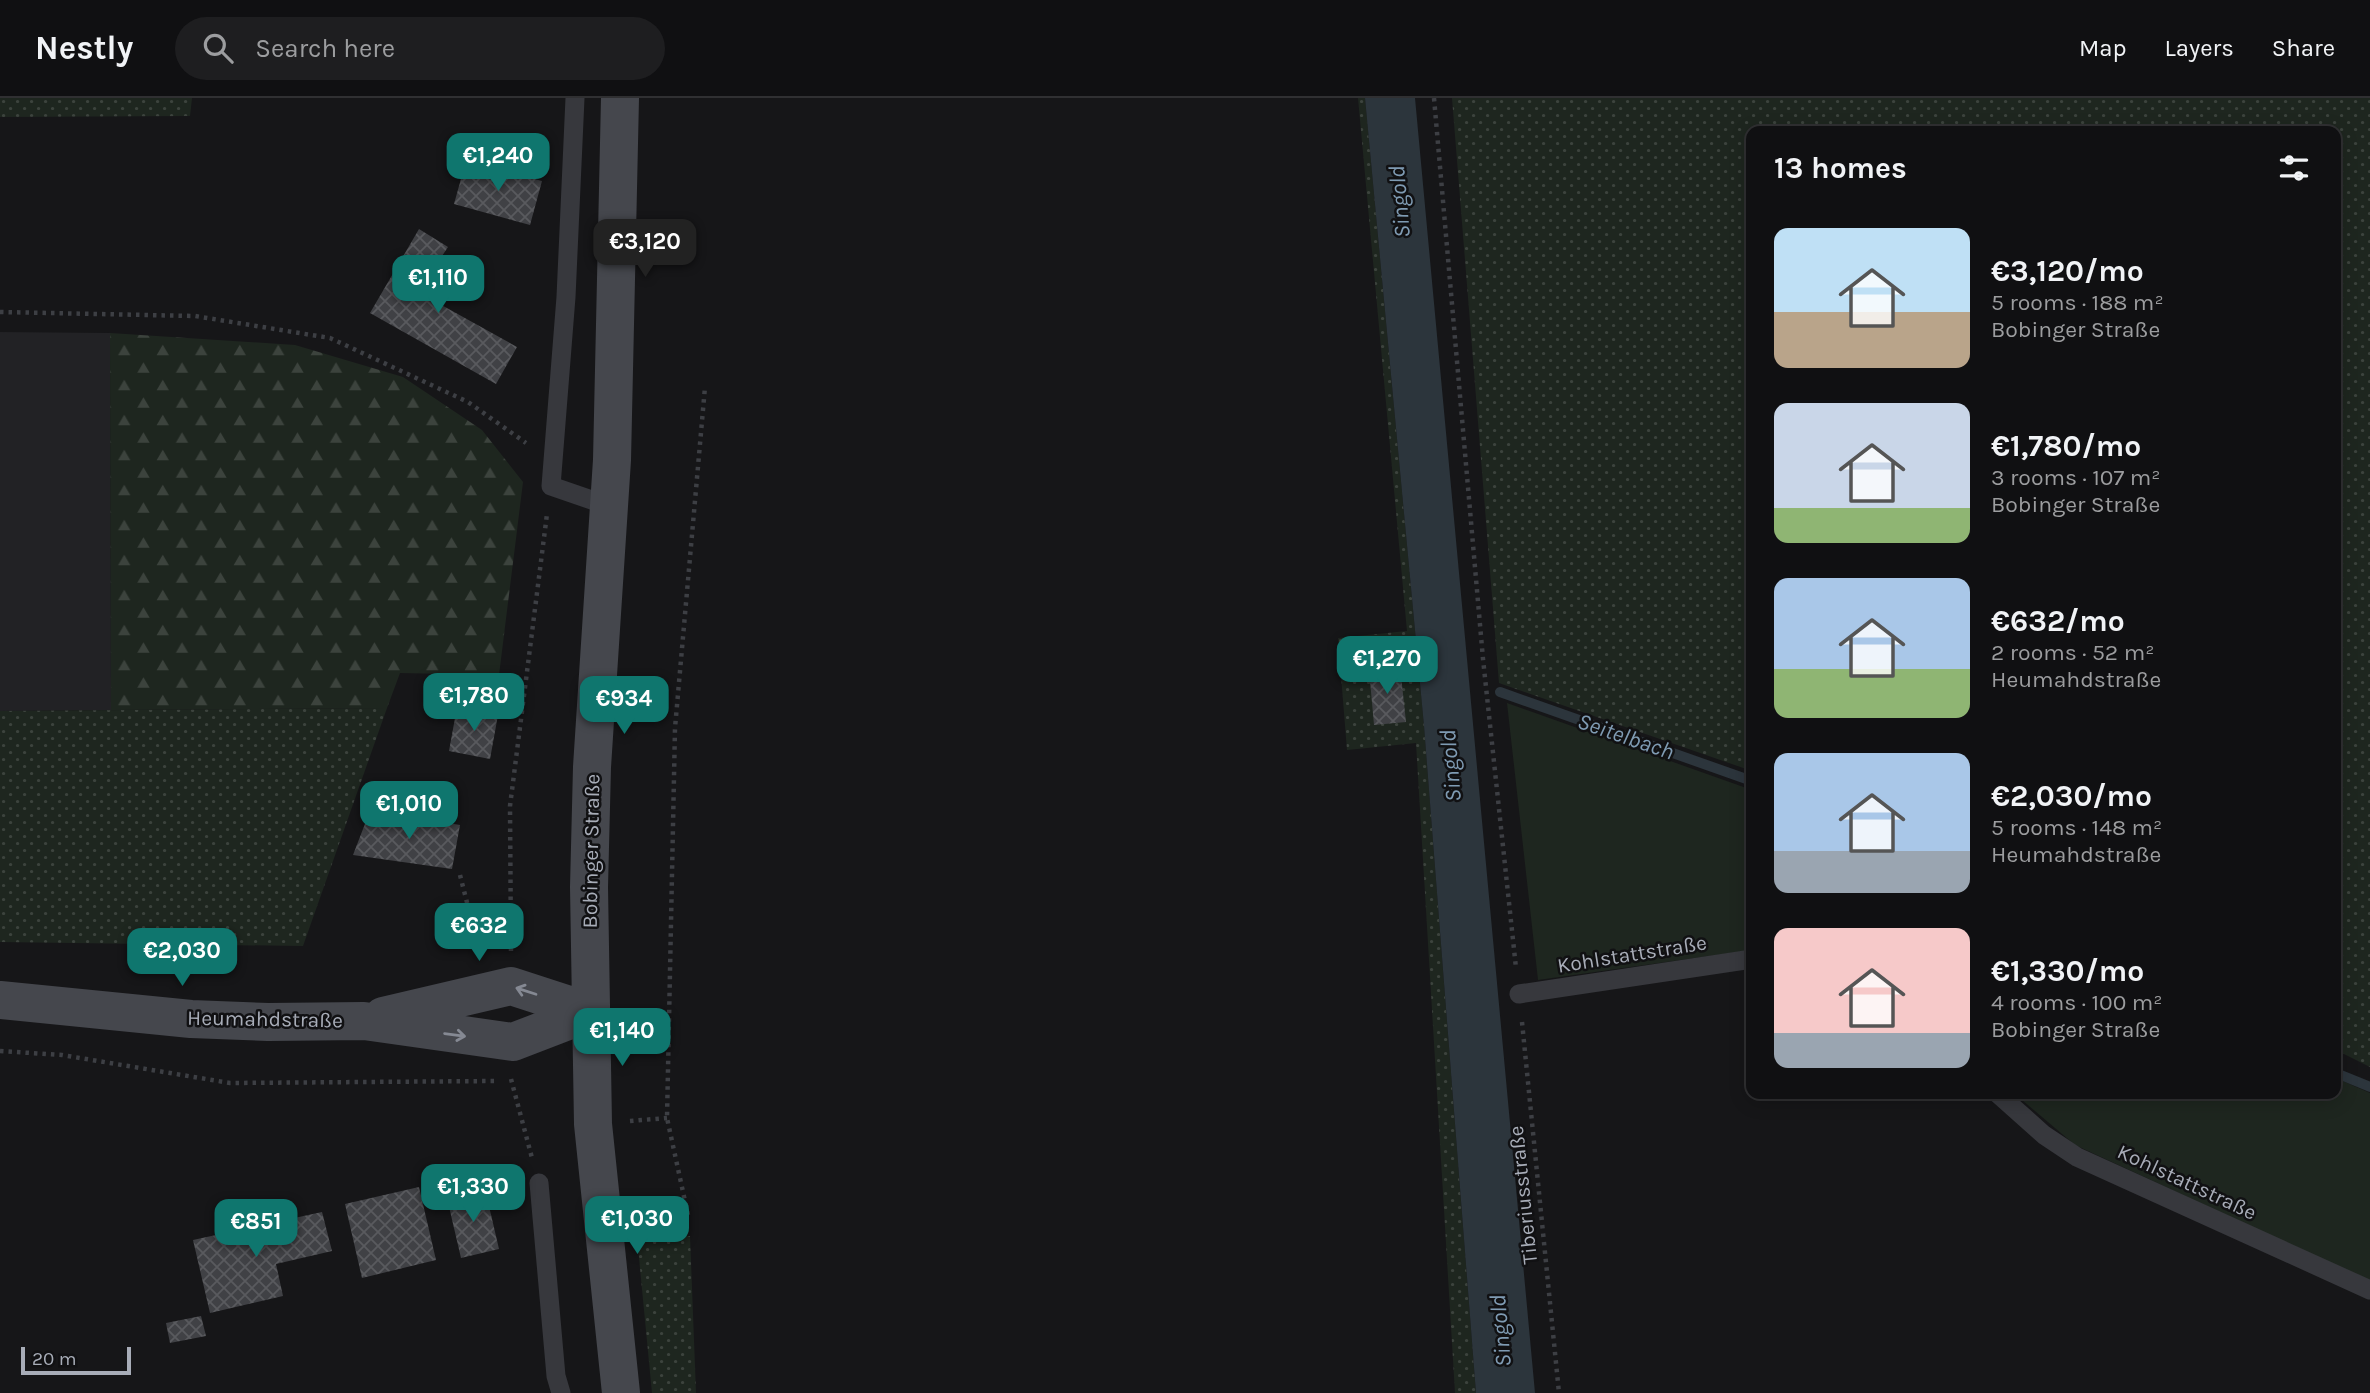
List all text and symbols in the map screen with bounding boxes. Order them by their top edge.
search box [175,17,665,80]
text: Nestly [35,29,133,67]
icon: search [199,29,237,67]
text: Search here [255,33,395,64]
text: Map [2079,34,2127,62]
text: Layers [2165,34,2234,62]
text: Share [2272,34,2335,62]
pin: €1,240 [441,134,555,193]
text: €1,240 [463,142,533,169]
icon: filters [2275,149,2313,187]
text: 13 homes [1774,150,1907,186]
water label: Singold [1383,165,1416,239]
pin: €3,120 [588,220,702,279]
text: €3,120 [609,228,681,255]
text: €3,120/mo [1991,253,2144,289]
pin: €1,110 [381,256,495,315]
icon: home [1830,256,1914,340]
text: €1,110 [408,264,468,291]
text: 5 rooms · 188 m² [1991,289,2164,316]
text: Bobinger Straße [1991,316,2160,343]
text: €1,780/mo [1991,428,2141,464]
icon: home [1830,431,1914,515]
text: 3 rooms · 107 m² [1991,464,2160,491]
text: Bobinger Straße [1991,491,2160,518]
text: €632/mo [1991,603,2125,639]
icon: home [1830,606,1914,690]
pin: €1,270 [1330,636,1444,696]
text: 2 rooms · 52 m² [1991,639,2154,666]
text: €1,270 [1353,645,1421,672]
text: Heumahdstraße [1991,666,2161,693]
pin: €1,780 [417,674,531,733]
pin: €934 [583,676,665,736]
text: €1,780 [439,682,509,709]
text: €934 [596,685,652,712]
water label: Seitelbach [1574,707,1678,766]
water label: Singold [1434,729,1467,803]
street label: Bobinger Straße [578,774,604,928]
text: €2,030/mo [1991,778,2152,814]
icon: home [1830,781,1914,865]
pin: €1,010 [352,782,466,841]
text: €1,010 [376,790,442,817]
text: 5 rooms · 148 m² [1991,814,2162,841]
text: Heumahdstraße [1991,841,2161,868]
pin: €632 [438,904,520,963]
text: €632 [451,912,507,939]
pin: €2,030 [125,928,239,988]
street label: Kohlstattstraße [1556,930,1708,978]
text: €2,030 [143,937,221,964]
text: €1,330/mo [1991,953,2144,989]
icon: home [1830,956,1914,1040]
one-way arrow [515,984,537,996]
text: 4 rooms · 100 m² [1991,989,2163,1016]
street label: Heumahdstraße [187,1006,343,1032]
pin: €1,140 [565,1009,679,1068]
text: Bobinger Straße [1991,1016,2160,1043]
text: €1,140 [589,1017,655,1044]
one-way arrow [443,1028,466,1041]
street label: Tiberiusstraße [1504,1124,1542,1266]
street label: Kohlstattstraße [2114,1139,2260,1225]
pin: €1,330 [416,1164,530,1224]
text: €1,330 [437,1173,509,1200]
pin: €1,030 [580,1196,694,1256]
pin: €851 [215,1200,297,1259]
text: €1,030 [601,1205,673,1232]
text: €851 [230,1208,282,1235]
water label: Singold [1484,1294,1517,1368]
scale bar [21,1344,131,1376]
text: 20 m [32,1348,77,1370]

